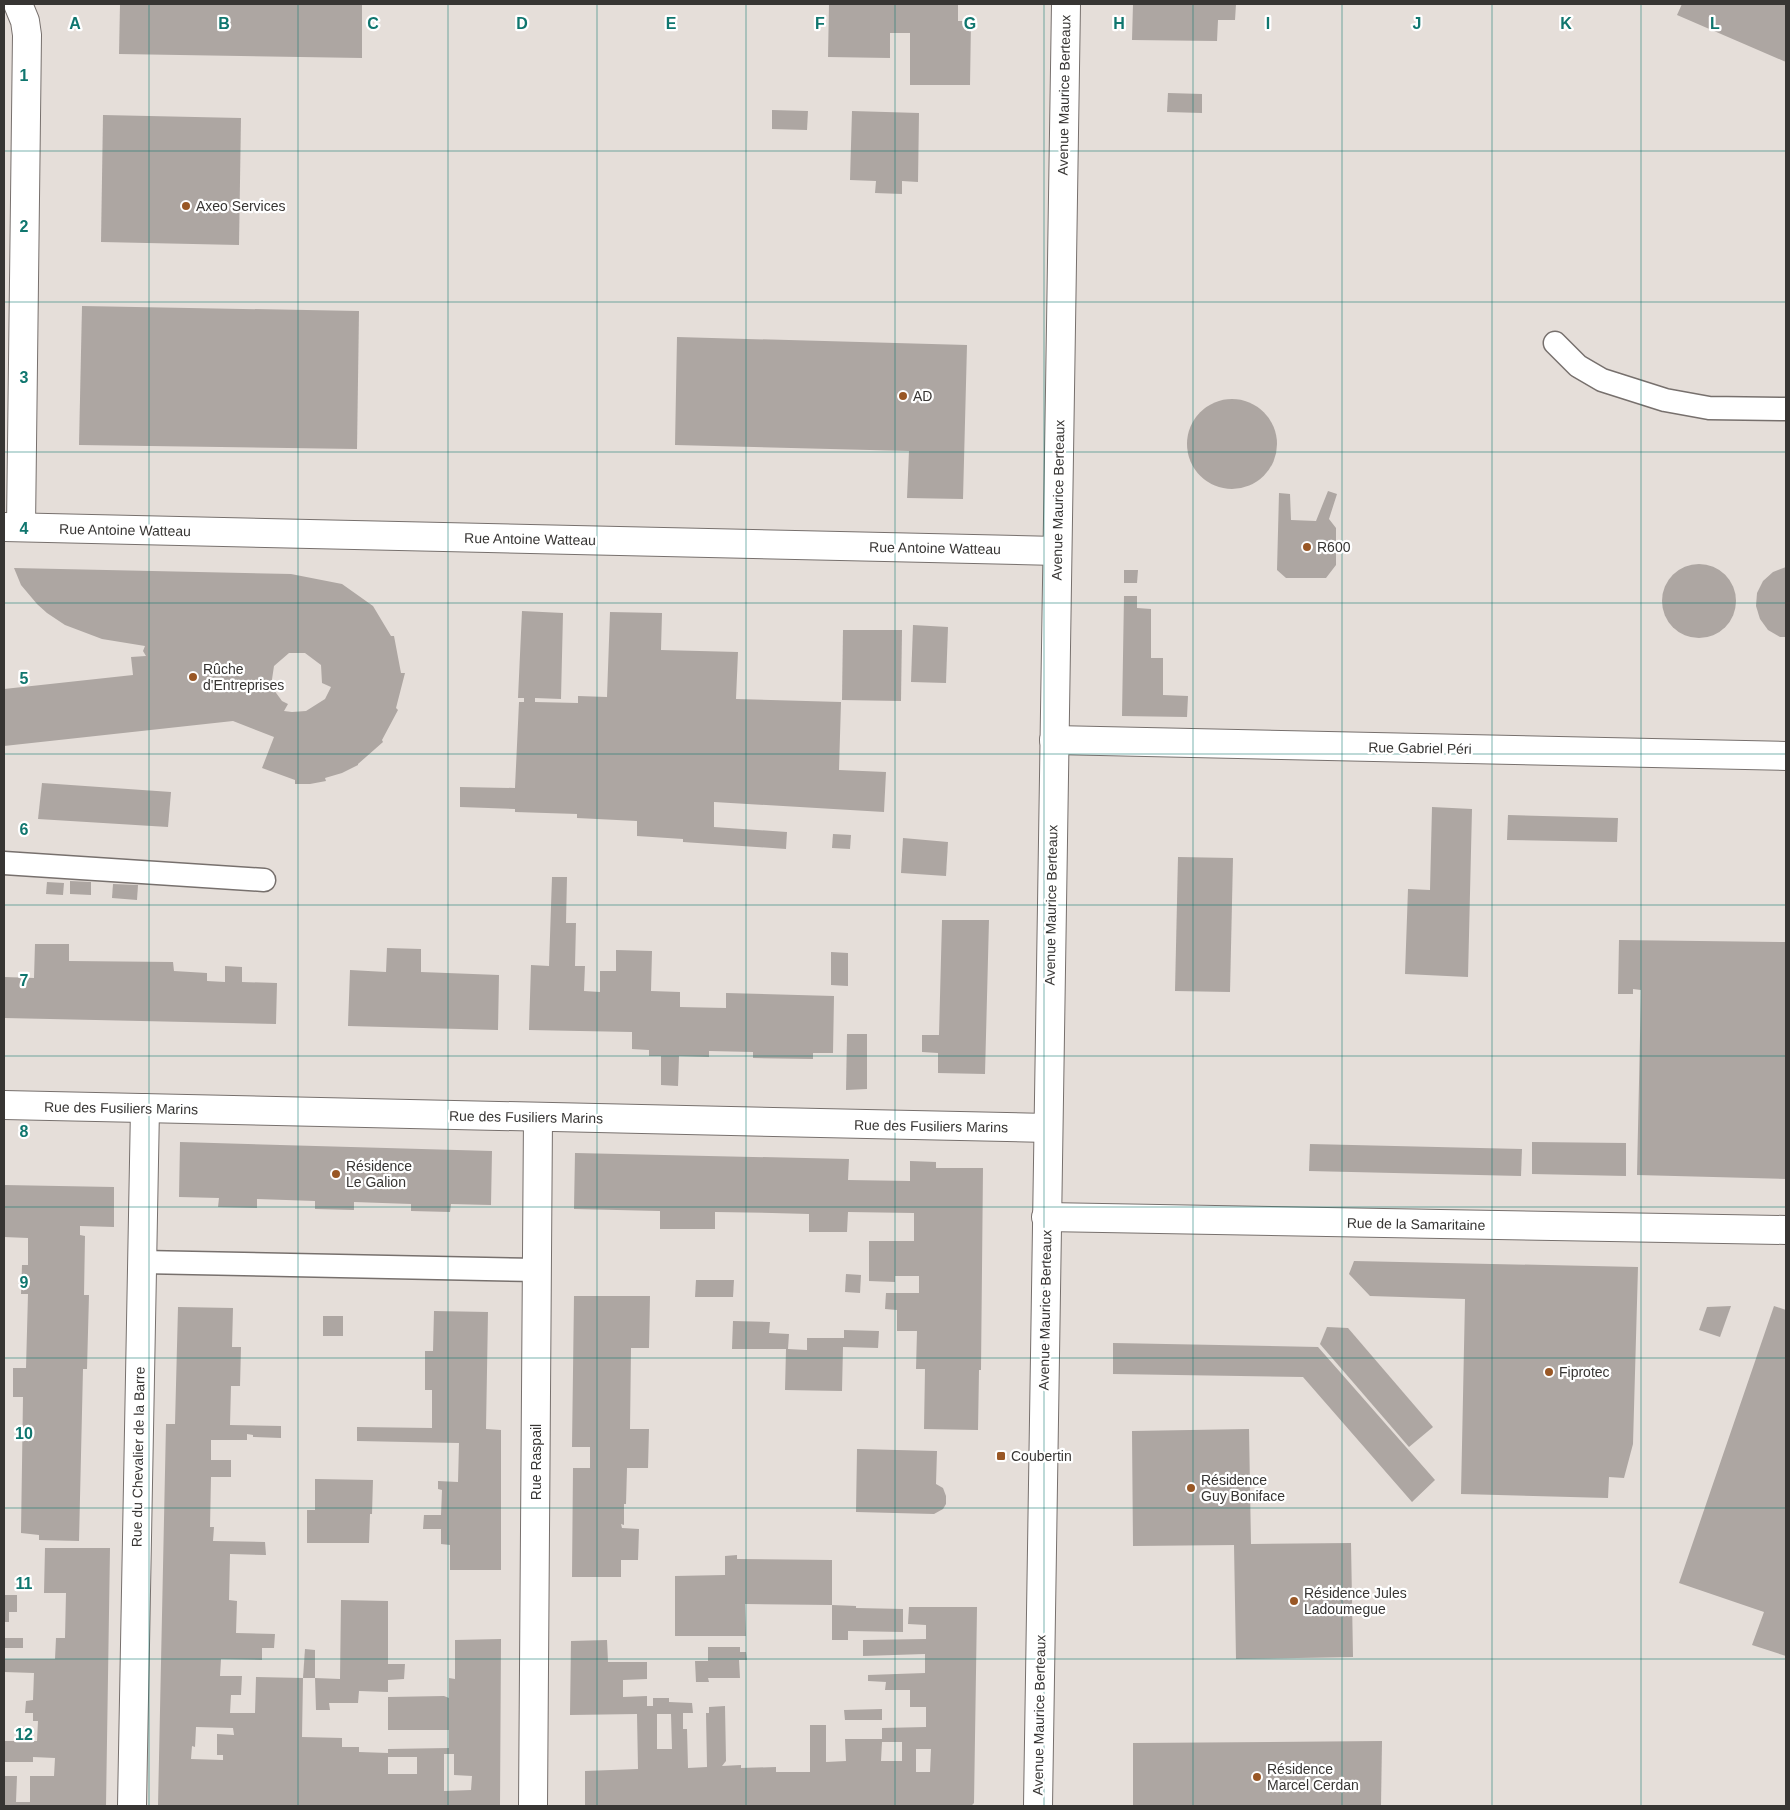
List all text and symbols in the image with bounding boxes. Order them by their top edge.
street label: Avenue Maurice Berteaux [1055,14,1073,176]
text: A [69,15,81,32]
text: B [218,15,230,32]
text: C [367,15,379,32]
text: D [516,15,528,32]
text: E [666,15,677,32]
text: F [815,15,825,32]
text: G [964,15,976,32]
text: H [1113,15,1125,32]
text: I [1266,15,1270,32]
text: J [1413,15,1421,32]
text: K [1560,15,1572,32]
text: L [1710,15,1720,32]
text: 1 [20,67,29,84]
place label: Axeo Services [196,198,285,214]
marker: Axeo Services [180,200,192,212]
text: 2 [20,218,29,235]
text: 3 [20,369,29,386]
place label: AD [913,388,932,404]
marker: AD [897,390,909,402]
street label: Avenue Maurice Berteaux [1049,419,1067,581]
text: 4 [20,520,29,537]
street label: Rue Antoine Watteau [59,521,191,539]
street label: Rue Antoine Watteau [464,530,596,548]
street label: Rue Antoine Watteau [869,539,1001,557]
place label: R600 [1317,539,1351,555]
marker: R600 [1301,541,1313,553]
place label: Rûche d'Entreprises [203,661,284,693]
text: 5 [20,670,29,687]
marker: Rûche d'Entreprises [187,671,199,683]
street label: Rue Gabriel Péri [1368,739,1472,757]
text: 6 [20,821,29,838]
street label: Avenue Maurice Berteaux [1042,824,1060,986]
text: 7 [20,972,29,989]
street label: Rue des Fusiliers Marins [44,1099,198,1117]
street label: Rue des Fusiliers Marins [449,1108,603,1126]
street label: Rue des Fusiliers Marins [854,1117,1008,1135]
text: 8 [20,1123,29,1140]
place label: Résidence Le Galion [346,1158,412,1190]
marker: Résidence Le Galion [330,1168,342,1180]
street label: Rue de la Samaritaine [1347,1215,1486,1233]
street label: Avenue Maurice Berteaux [1036,1229,1054,1391]
text: 9 [20,1274,29,1291]
place label: Fiprotec [1559,1364,1610,1380]
street label: Rue du Chevalier de la Barre [128,1366,148,1547]
marker: Fiprotec [1543,1366,1555,1378]
street label: Rue Raspail [528,1424,544,1500]
text: 10 [15,1425,33,1442]
place label: Coubertin [1011,1448,1072,1464]
marker: Coubertin [995,1450,1007,1462]
place label: Résidence Guy Boniface [1201,1472,1285,1504]
marker: Résidence Guy Boniface [1185,1482,1197,1494]
text: 11 [16,1575,33,1592]
place label: Résidence Jules Ladoumegue [1304,1585,1407,1617]
marker: Résidence Jules Ladoumegue [1288,1595,1300,1607]
street label: Avenue Maurice Berteaux [1030,1634,1048,1796]
text: 12 [15,1726,33,1743]
place label: Résidence Marcel Cerdan [1267,1761,1359,1793]
marker: Résidence Marcel Cerdan [1251,1771,1263,1783]

